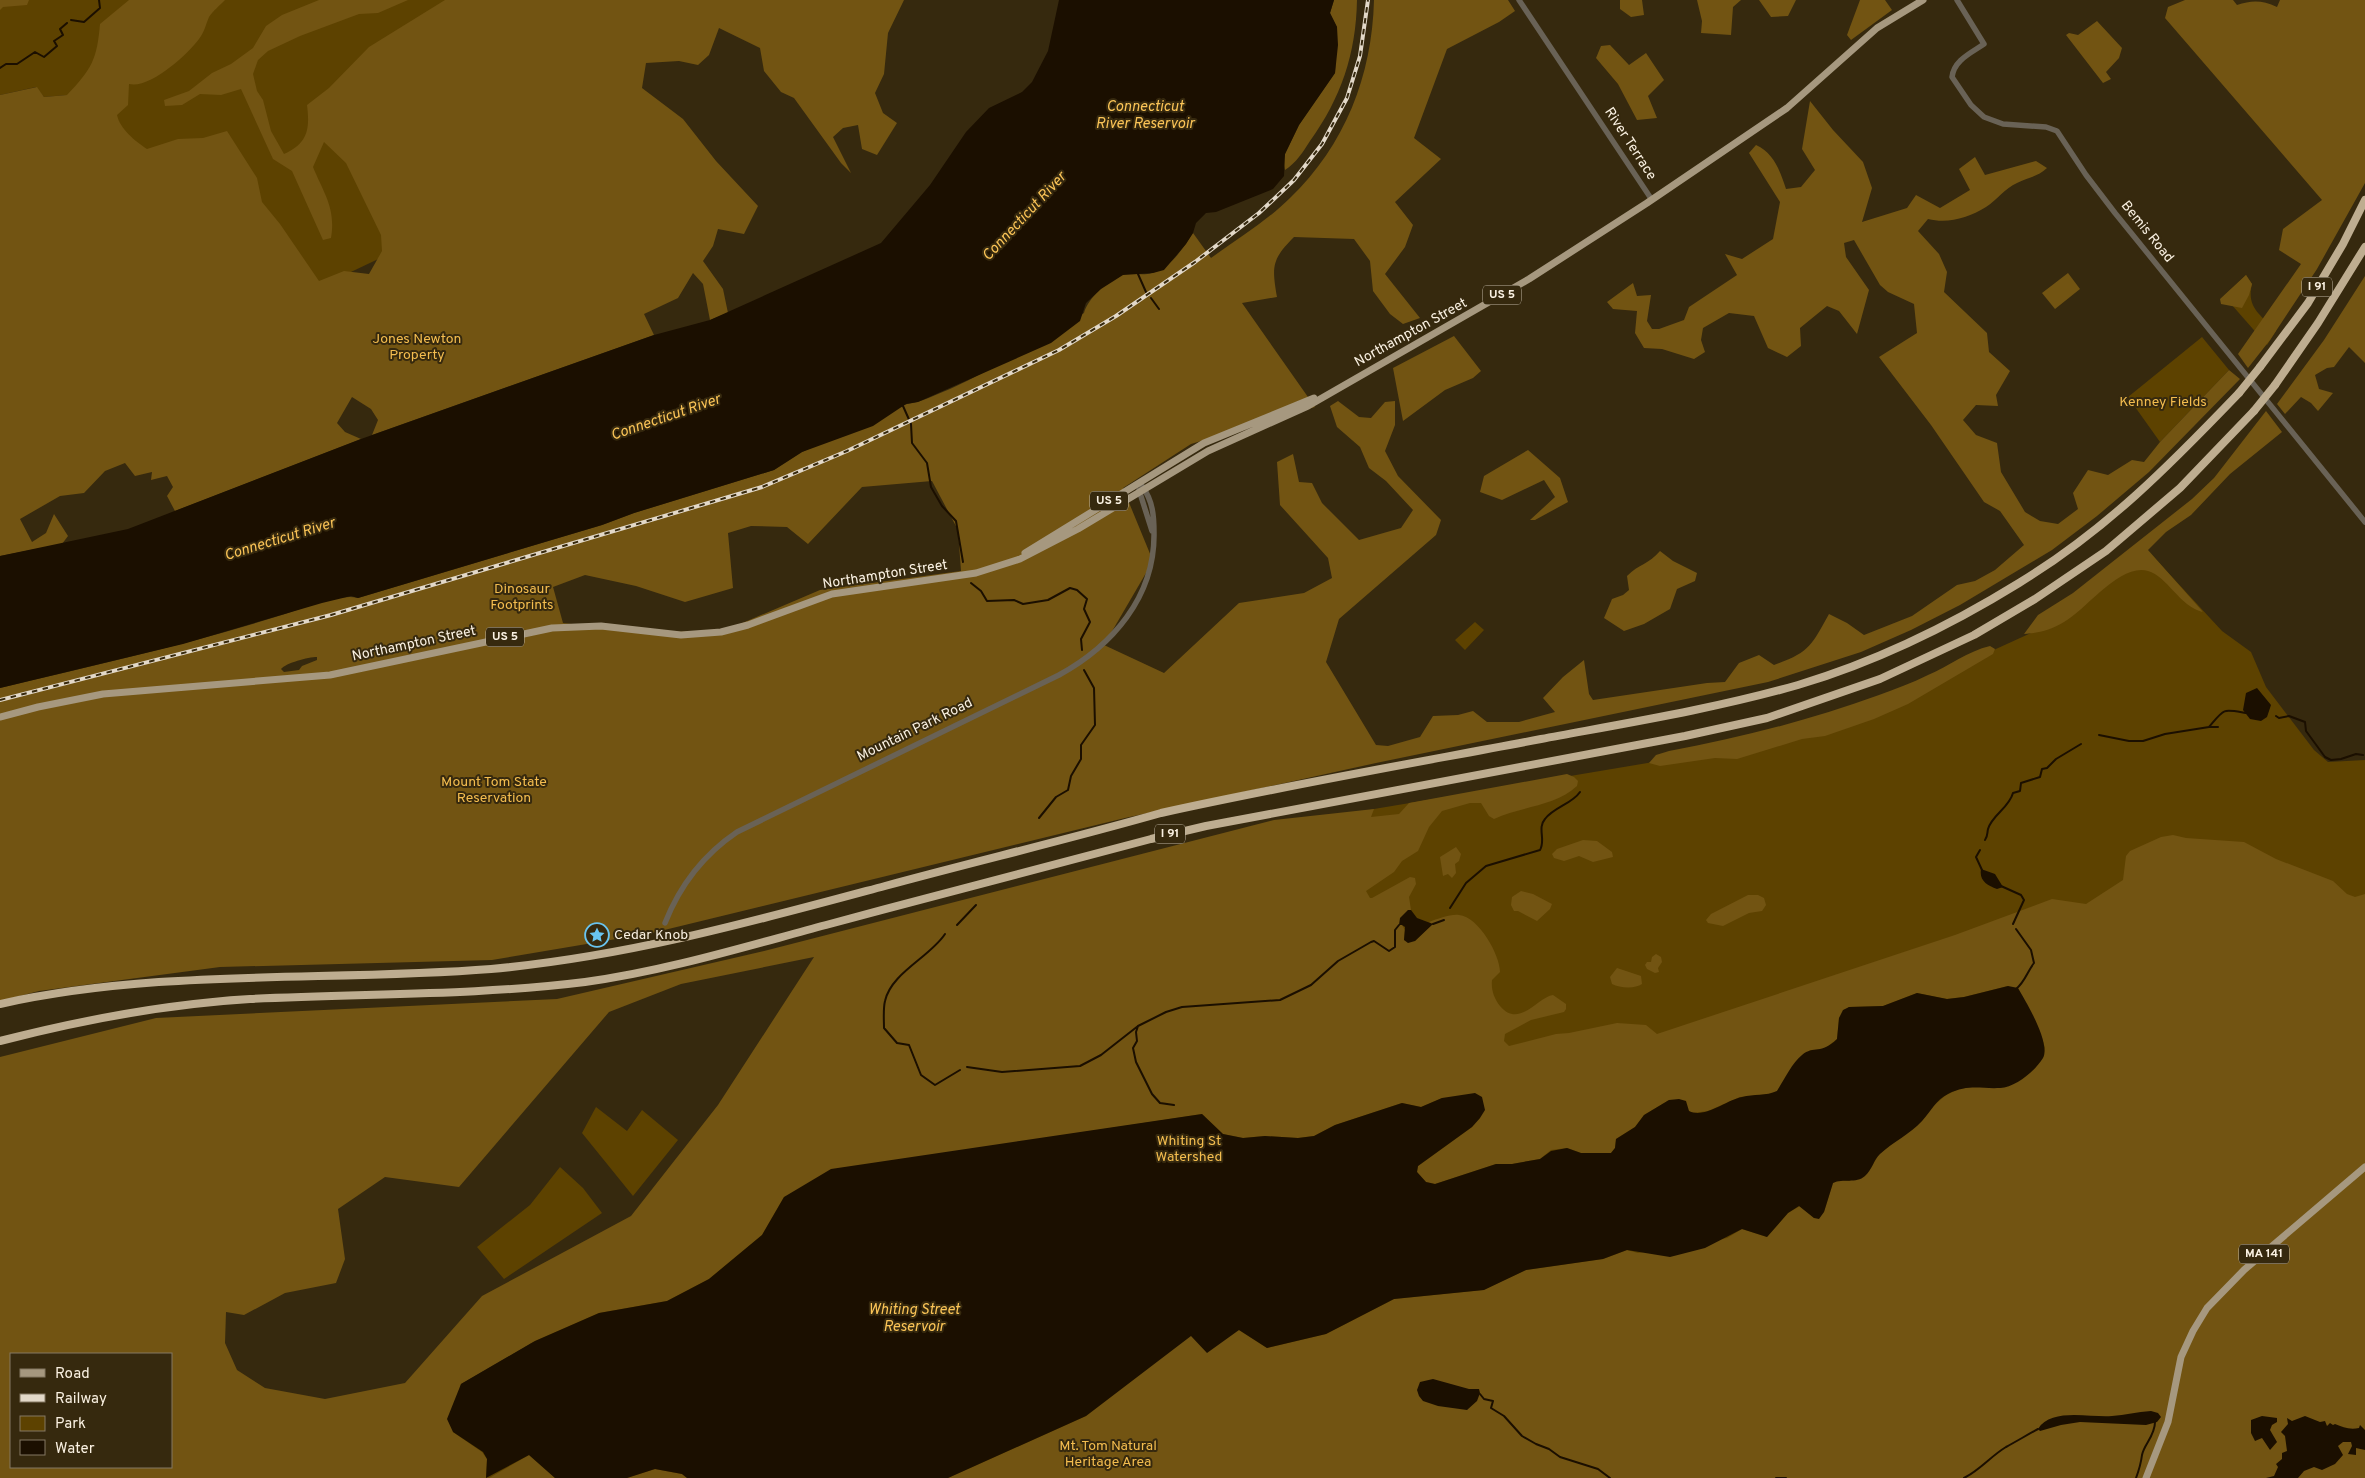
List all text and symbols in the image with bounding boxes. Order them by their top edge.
water label: Connecticut River Reservoir [1095,98,1196,134]
street label: River Terrace [1600,105,1660,183]
water label: Connecticut River [979,168,1072,266]
street label: Bemis Road [2117,198,2177,266]
road number: I 91 [2302,278,2332,296]
road number: US 5 [1483,286,1521,304]
street label: Northampton Street [1352,295,1470,371]
park label: Jones Newton Property [373,331,461,364]
water label: Connecticut River [609,390,725,446]
park label: Kenney Fields [2119,394,2207,411]
road number: US 5 [1090,492,1128,511]
water label: Connecticut River [222,514,339,566]
street label: Northampton Street [821,557,949,593]
park label: Dinosaur Footprints [490,581,554,614]
street label: Northampton Street [350,623,478,665]
road number: US 5 [486,628,524,646]
street label: Mountain Park Road [854,695,976,765]
park label: Mount Tom State Reservation [441,774,547,807]
road number: I 91 [1155,824,1185,844]
place icon: Cedar Knob [584,922,610,948]
place label: Cedar Knob [614,927,688,944]
park label: Whiting St Watershed [1155,1133,1223,1166]
road number: MA 141 [2239,1244,2289,1264]
water label: Whiting Street Reservoir [868,1301,960,1337]
legend [10,1353,172,1468]
text: Road [55,1365,90,1384]
text: Railway [55,1390,107,1409]
text: Park [55,1415,86,1434]
park label: Mt. Tom Natural Heritage Area [1059,1438,1157,1471]
text: Water [55,1440,95,1459]

